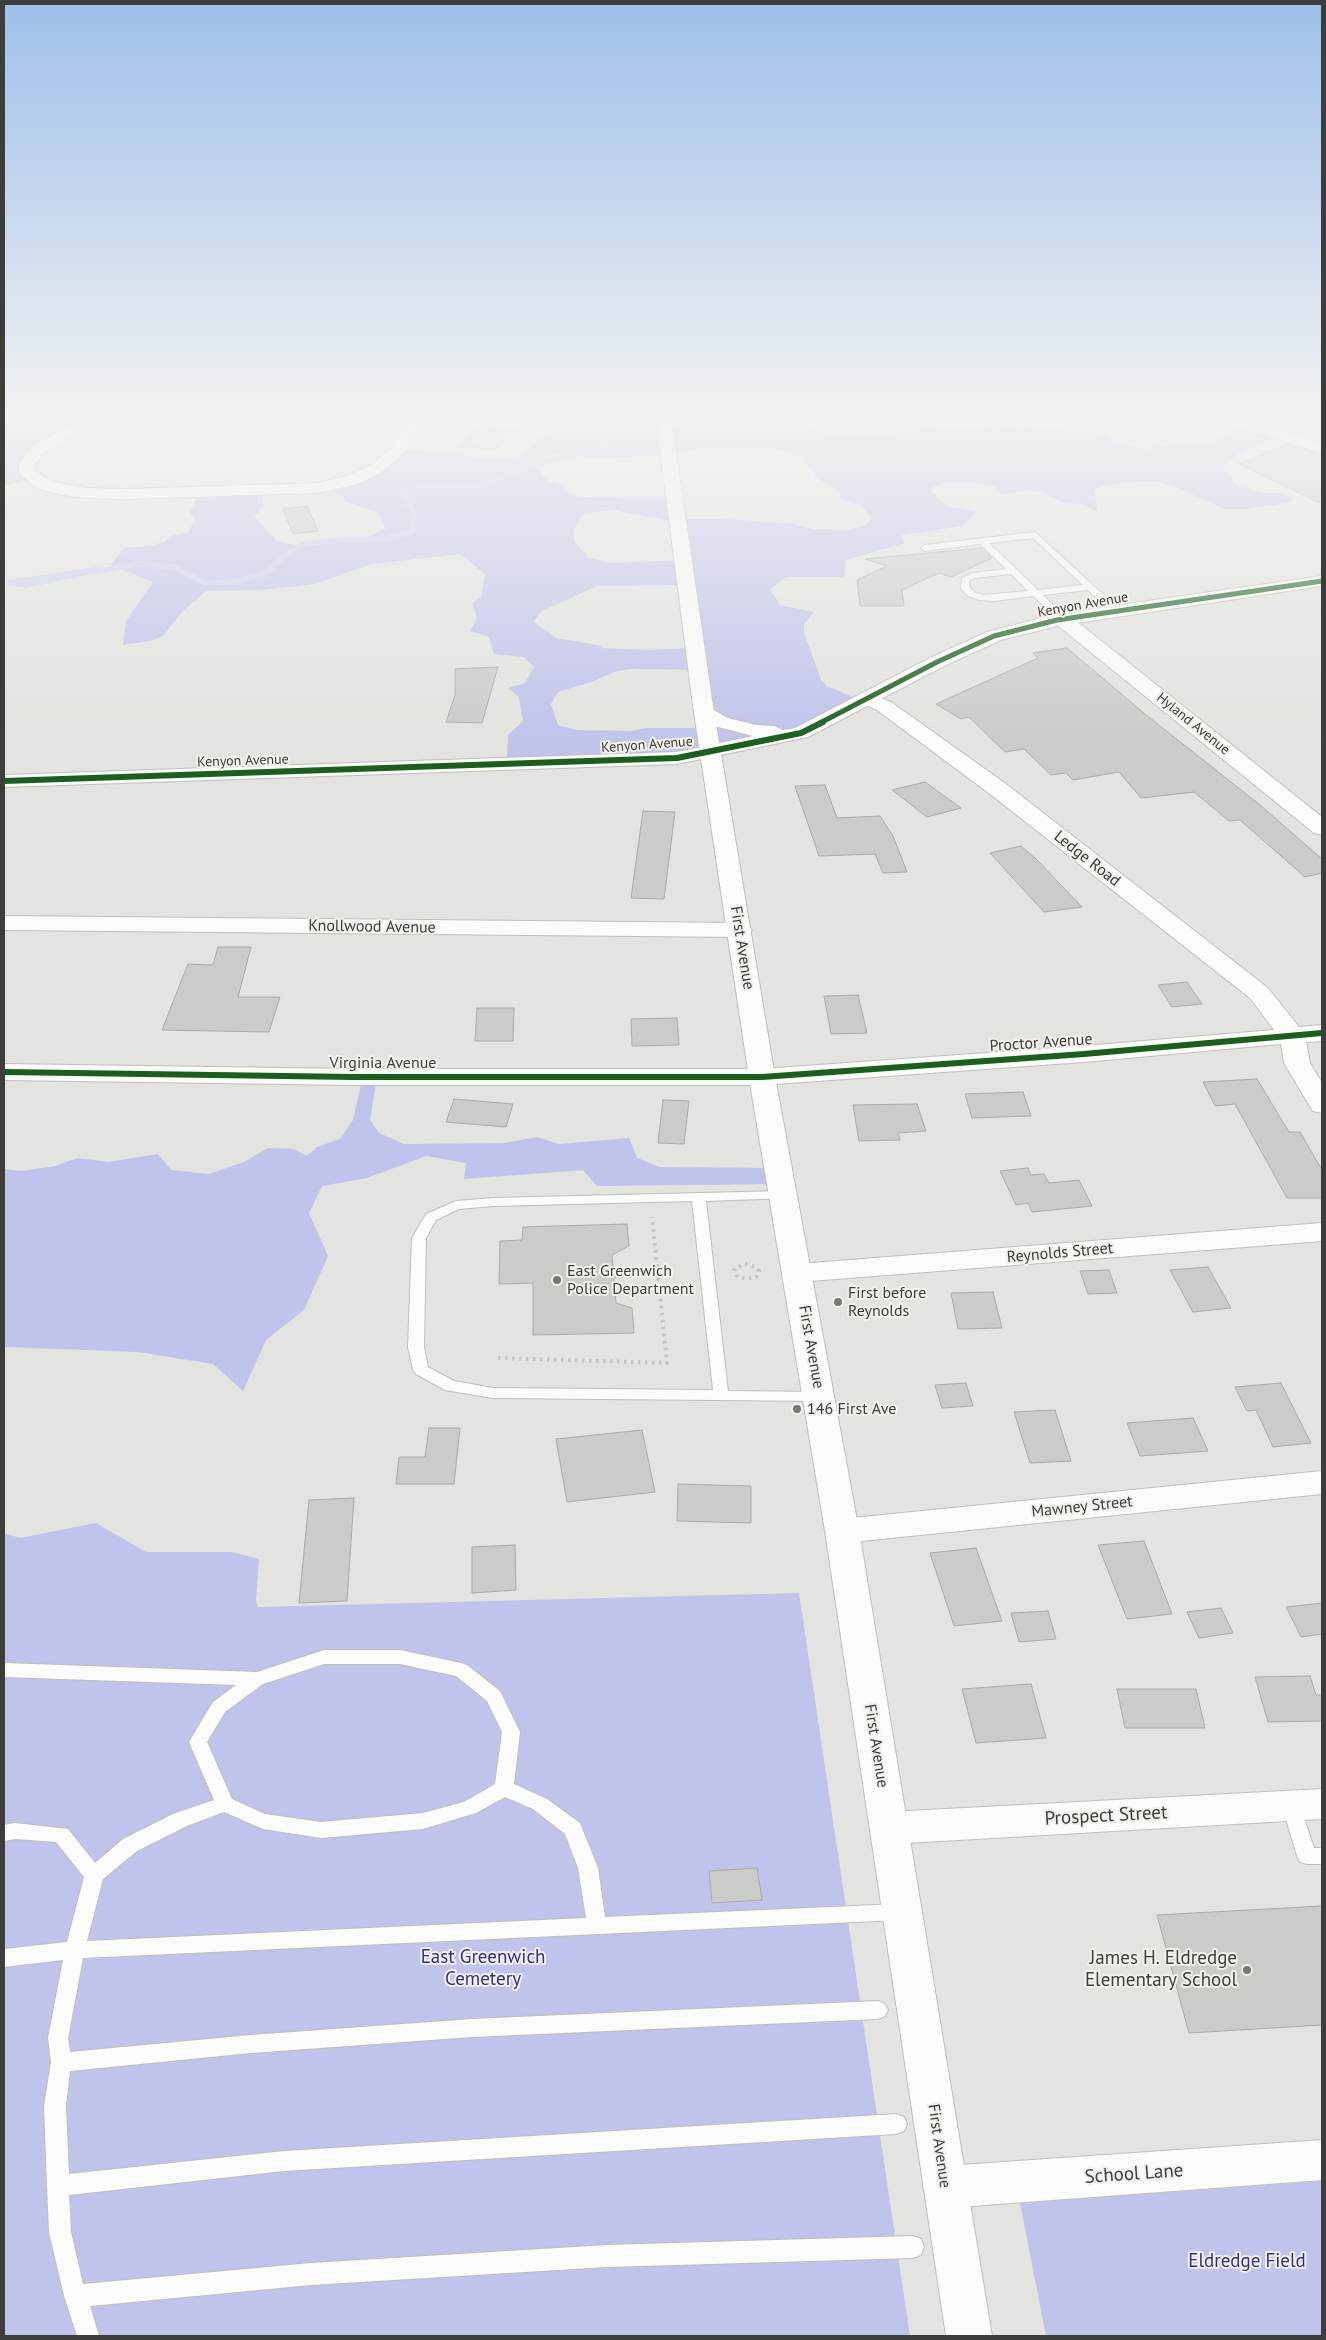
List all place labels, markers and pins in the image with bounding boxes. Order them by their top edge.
place label: East Greenwich Police Department [567,1261,694,1299]
marker: East Greenwich Police Department [551,1274,563,1286]
place label: First before Reynolds [848,1283,926,1321]
marker: First before Reynolds [832,1296,844,1308]
place label: 146 First Ave [807,1399,896,1419]
marker: 146 First Ave [791,1403,803,1415]
place label: James H. Eldredge Elementary School [1085,1948,1237,1992]
marker: James H. Eldredge Elementary School [1241,1964,1253,1976]

